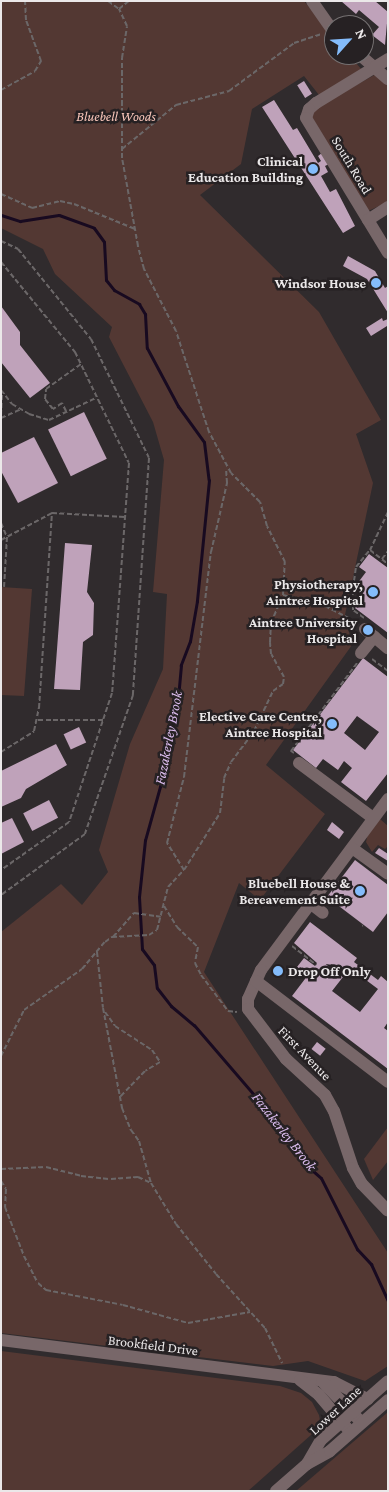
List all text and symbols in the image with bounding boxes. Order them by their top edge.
north arrow [324,15,374,65]
text: N [352,26,371,42]
park label: Bluebell Woods [76,108,156,124]
street label: South Road [328,133,376,197]
place label: Clinical Education Building [188,153,303,186]
marker: Clinical Education Building [307,163,319,175]
place label: Windsor House [275,275,366,291]
marker: Windsor House [370,277,382,289]
place label: Physiotherapy, Aintree Hospital [266,576,363,608]
marker: Physiotherapy, Aintree Hospital [367,586,379,598]
place label: Aintree University Hospital [249,614,357,646]
marker: Aintree University Hospital [361,623,375,637]
water label: Fazakerley Brook [151,690,187,786]
place label: Elective Care Centre, Aintree Hospital [199,708,322,740]
marker: Elective Care Centre, Aintree Hospital [326,718,338,730]
place label: Bluebell House & Bereavement Suite [239,875,350,908]
marker: Bluebell House & Bereavement Suite [354,885,366,897]
place label: Drop Off Only [288,963,371,979]
marker: Drop Off Only [272,965,284,977]
street label: First Avenue [275,1022,335,1084]
water label: Fazakerley Brook [248,1089,320,1175]
street label: Brookfield Drive [107,1331,199,1359]
street label: Lower Lane [306,1382,364,1438]

